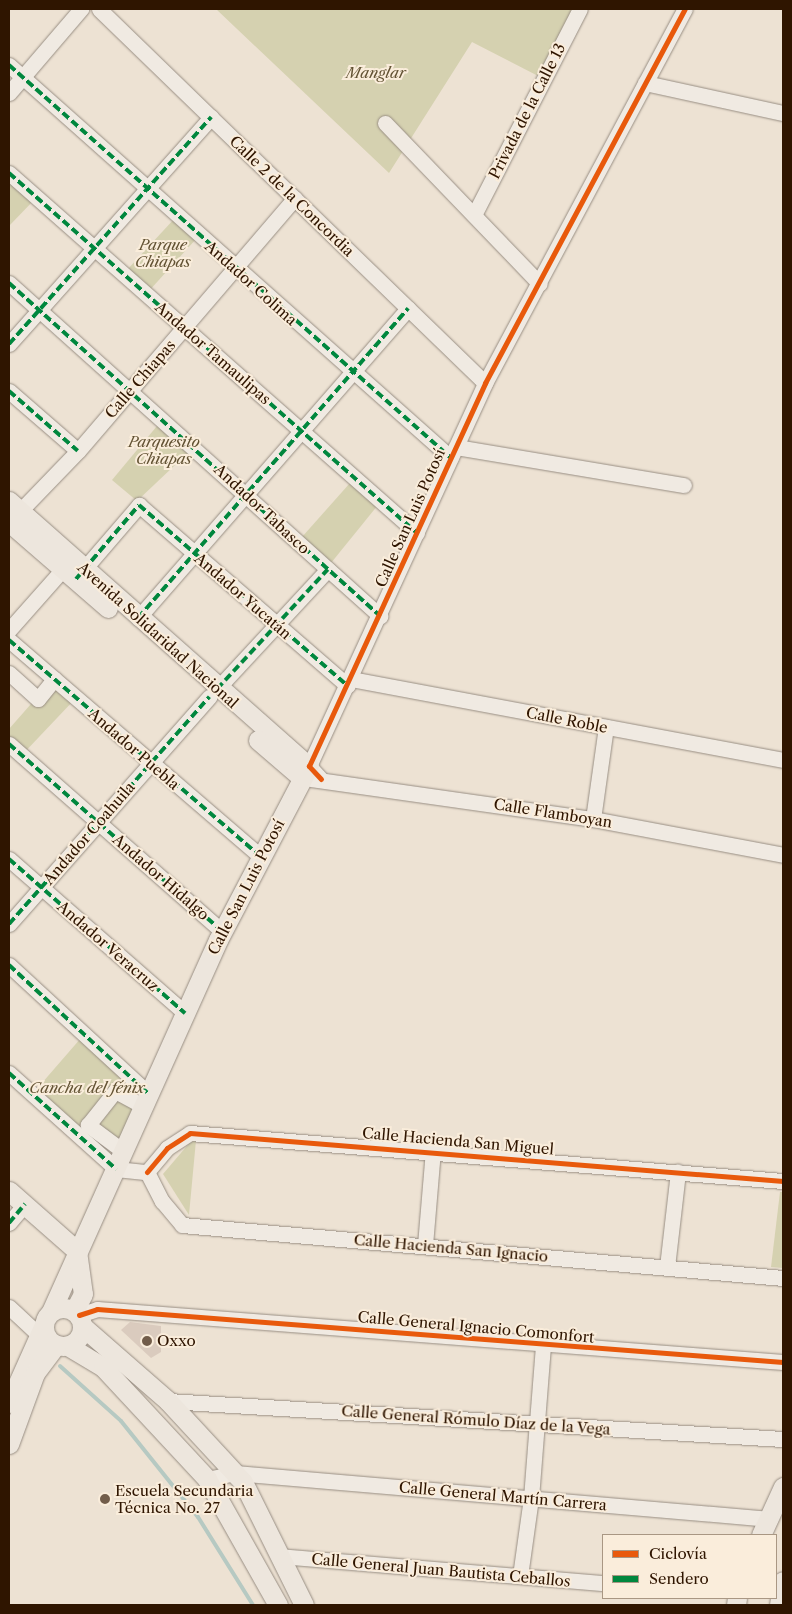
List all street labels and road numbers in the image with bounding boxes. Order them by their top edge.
street label: Privada de la Calle 13 [485,40,569,182]
street label: Calle 2 de la Concordia [226,132,358,260]
street label: Andador Colima [201,237,301,329]
street label: Andador Tamaulipas [151,298,275,408]
street label: Calle Chiapas [101,336,179,422]
street label: Calle San Luis Potosí [371,446,449,590]
street label: Andador Tabasco [210,460,314,558]
street label: Andador Yucatán [191,549,295,643]
street label: Avenida Solidaridad Nacional [74,558,242,712]
street label: Calle Roble [525,703,609,737]
street label: Andador Puebla [85,704,183,794]
street label: Andador Coahuila [39,778,139,888]
street label: Calle Flamboyan [492,795,614,831]
street label: Calle San Luis Potosí [204,816,288,958]
street label: Andador Hidalgo [109,830,213,924]
street label: Andador Veracruz [53,897,163,995]
street label: Calle Hacienda San Miguel [361,1124,555,1158]
street label: Calle Hacienda San Ignacio [353,1231,549,1265]
street label: Calle General Ignacio Comonfort [357,1308,595,1346]
street label: Calle General Rómulo Díaz de la Vega [340,1402,612,1438]
street label: Calle General Martín Carrera [398,1478,608,1514]
street label: Calle General Juan Bautista Ceballos [311,1550,571,1590]

